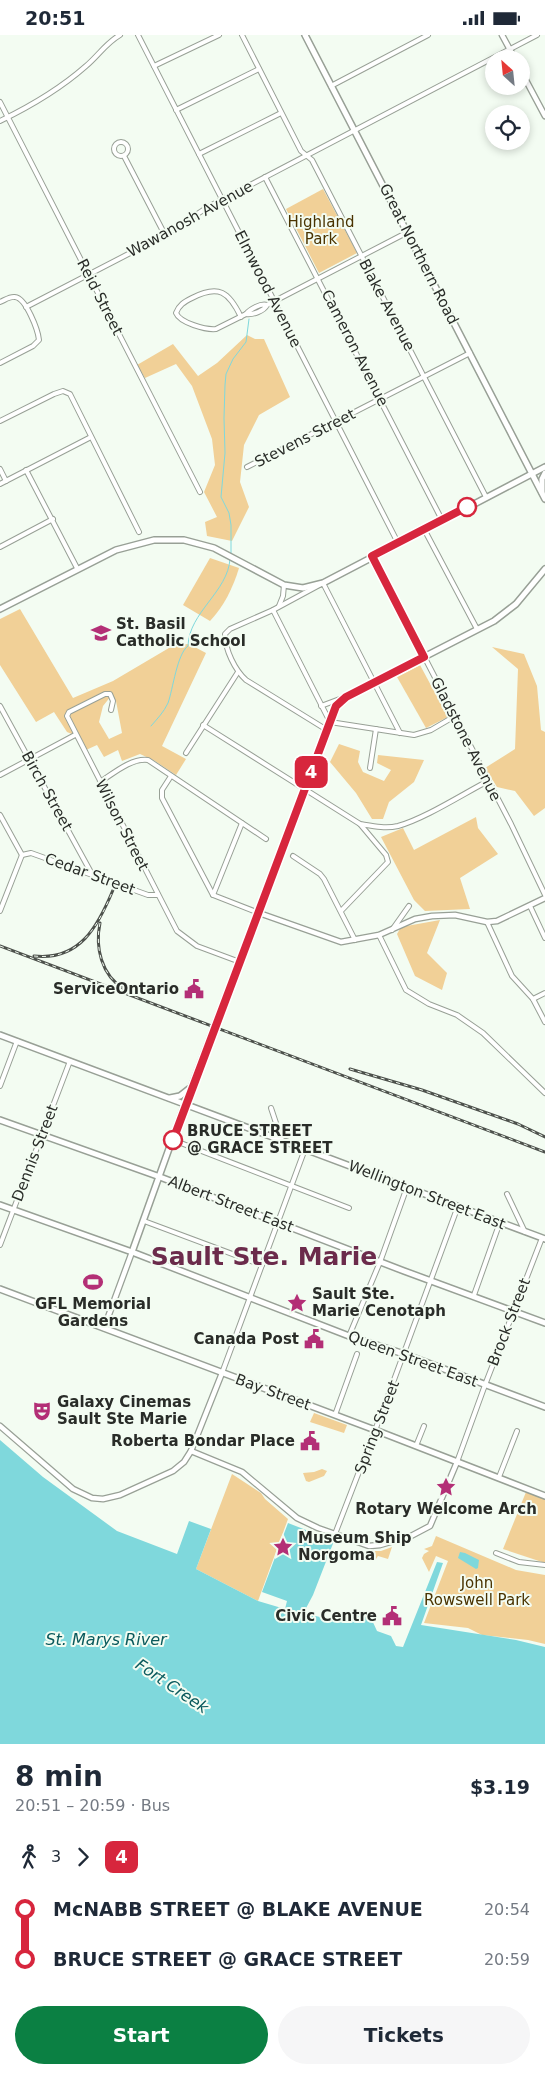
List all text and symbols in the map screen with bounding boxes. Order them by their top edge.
text: 20:51 [25,7,85,29]
north arrow [485,50,530,95]
map controls [485,50,530,150]
button: locate [485,105,530,150]
street label: Wawanosh Avenue [124,177,256,261]
street label: Great Northern Road [376,181,462,327]
park label: Highland Park [288,213,354,248]
street label: Elmwood Avenue [231,227,305,351]
street label: Reid Street [73,256,127,338]
street label: Blake Avenue [355,256,419,354]
street label: Cameron Avenue [318,287,392,409]
street label: Stevens Street [252,405,358,471]
unlabelled marker [457,497,477,517]
place label: St. Basil Catholic School [116,615,246,650]
school or university icon: St. Basil Catholic School [90,622,112,644]
street label: Gladstone Avenue [427,674,505,804]
street label: Birch Street [18,748,76,834]
line badge: 4 [295,756,327,788]
text: 4 [305,761,317,782]
street label: Wilson Street [91,777,153,874]
street label: Cedar Street [42,849,138,899]
public building icon: ServiceOntario [183,978,205,1000]
place label: ServiceOntario [53,980,179,998]
street label: Dennis Street [8,1102,62,1204]
place label: BRUCE STREET @ GRACE STREET [187,1122,333,1157]
marker: BRUCE STREET @ GRACE STREET [163,1130,183,1150]
street label: Wellington Street East [346,1157,508,1233]
street label: Albert Street East [166,1172,296,1236]
district label: Sault Ste. Marie [151,1242,377,1271]
sports icon: GFL Memorial Gardens [82,1271,104,1293]
street label: Brock Street [484,1275,534,1368]
place label: Sault Ste. Marie Cenotaph [312,1285,446,1320]
place icon: Sault Ste. Marie Cenotaph [286,1292,308,1314]
place label: GFL Memorial Gardens [35,1295,151,1330]
street label: Queen Street East [346,1327,480,1391]
public building icon: Canada Post [303,1328,325,1350]
place label: Canada Post [194,1330,299,1348]
street label: Bay Street [233,1370,313,1414]
street label: Spring Street [351,1378,403,1476]
place label: Galaxy Cinemas Sault Ste Marie [57,1393,191,1428]
theatre icon: Galaxy Cinemas Sault Ste Marie [31,1400,53,1422]
public building icon: Roberta Bondar Place [299,1430,321,1452]
place label: Roberta Bondar Place [111,1432,295,1450]
place icon: Rotary Welcome Arch [435,1476,457,1498]
place label: Rotary Welcome Arch [355,1500,537,1518]
place label: Museum Ship Norgoma [298,1529,412,1564]
place icon: Museum Ship Norgoma [272,1536,294,1558]
park label: John Rowswell Park [424,1574,530,1609]
public building icon: Civic Centre [381,1605,403,1627]
place label: Civic Centre [275,1607,377,1625]
water label: St. Marys River [45,1630,168,1649]
water label: Fort Creek [132,1655,213,1718]
text: 8 min [15,1760,103,1793]
text: $3.19 [470,1776,530,1798]
text: 20:51 – 20:59 · Bus [15,1796,170,1815]
icon: walk [15,1843,43,1871]
icon: forward [69,1843,97,1871]
text: 4 [115,1846,128,1867]
text: 3 [51,1847,61,1866]
text: McNABB STREET @ BLAKE AVENUE [53,1898,423,1920]
text: 20:54 [484,1900,530,1919]
text: BRUCE STREET @ GRACE STREET [53,1948,402,1970]
text: 20:59 [484,1950,530,1969]
button: Start [15,2006,268,2064]
button: Tickets [278,2006,530,2064]

